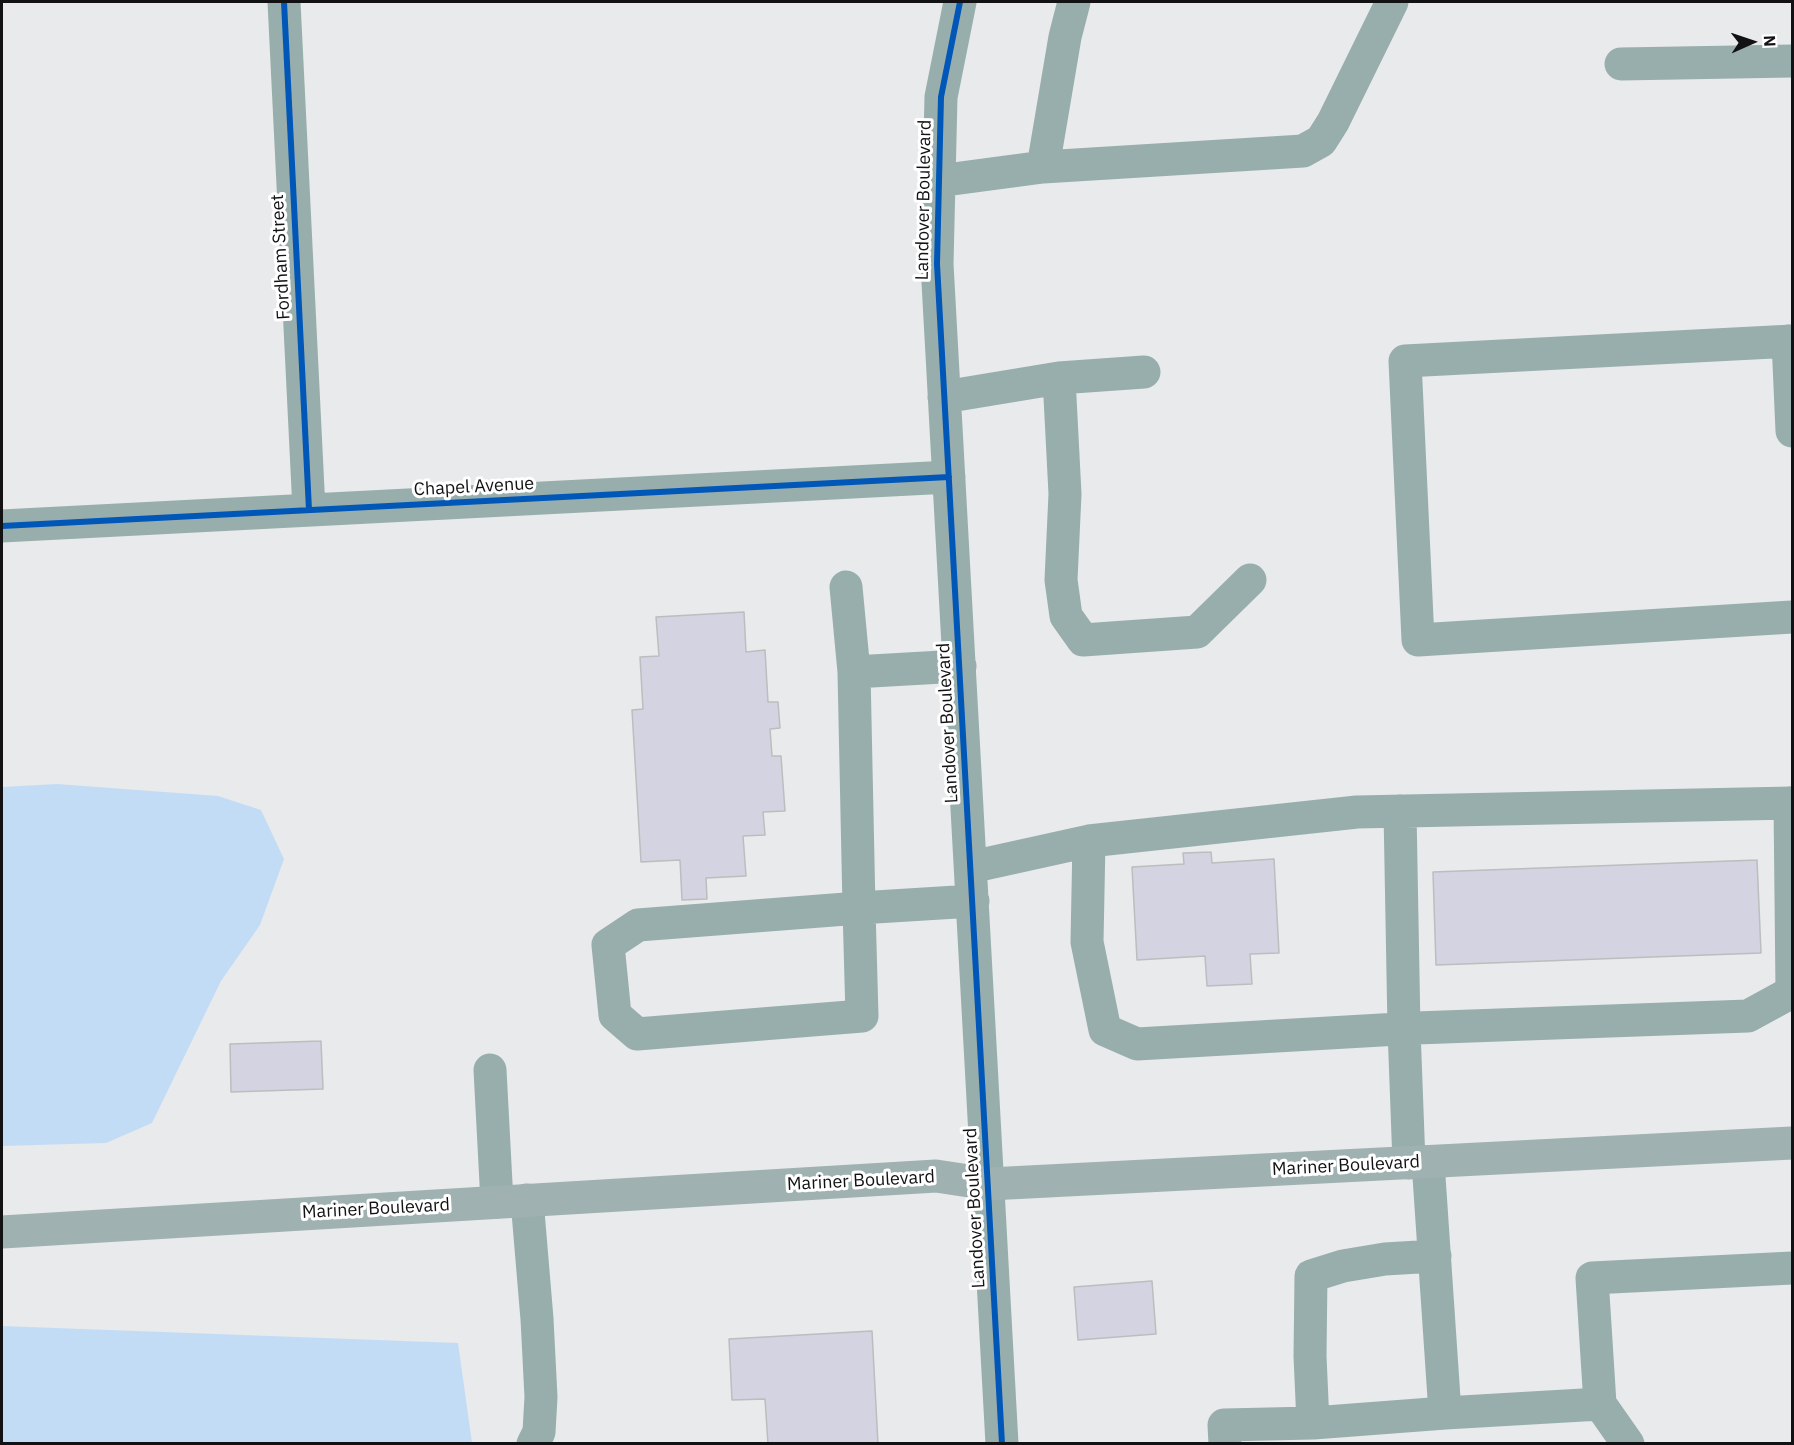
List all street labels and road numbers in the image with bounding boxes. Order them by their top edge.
street label: Landover Boulevard [912,120,936,280]
street label: Fordham Street [267,194,295,320]
street label: Chapel Avenue [413,473,535,501]
street label: Landover Boulevard [933,642,963,804]
street label: Landover Boulevard [960,1127,990,1289]
street label: Mariner Boulevard [1271,1151,1421,1181]
street label: Mariner Boulevard [786,1166,936,1196]
street label: Mariner Boulevard [301,1194,451,1224]

